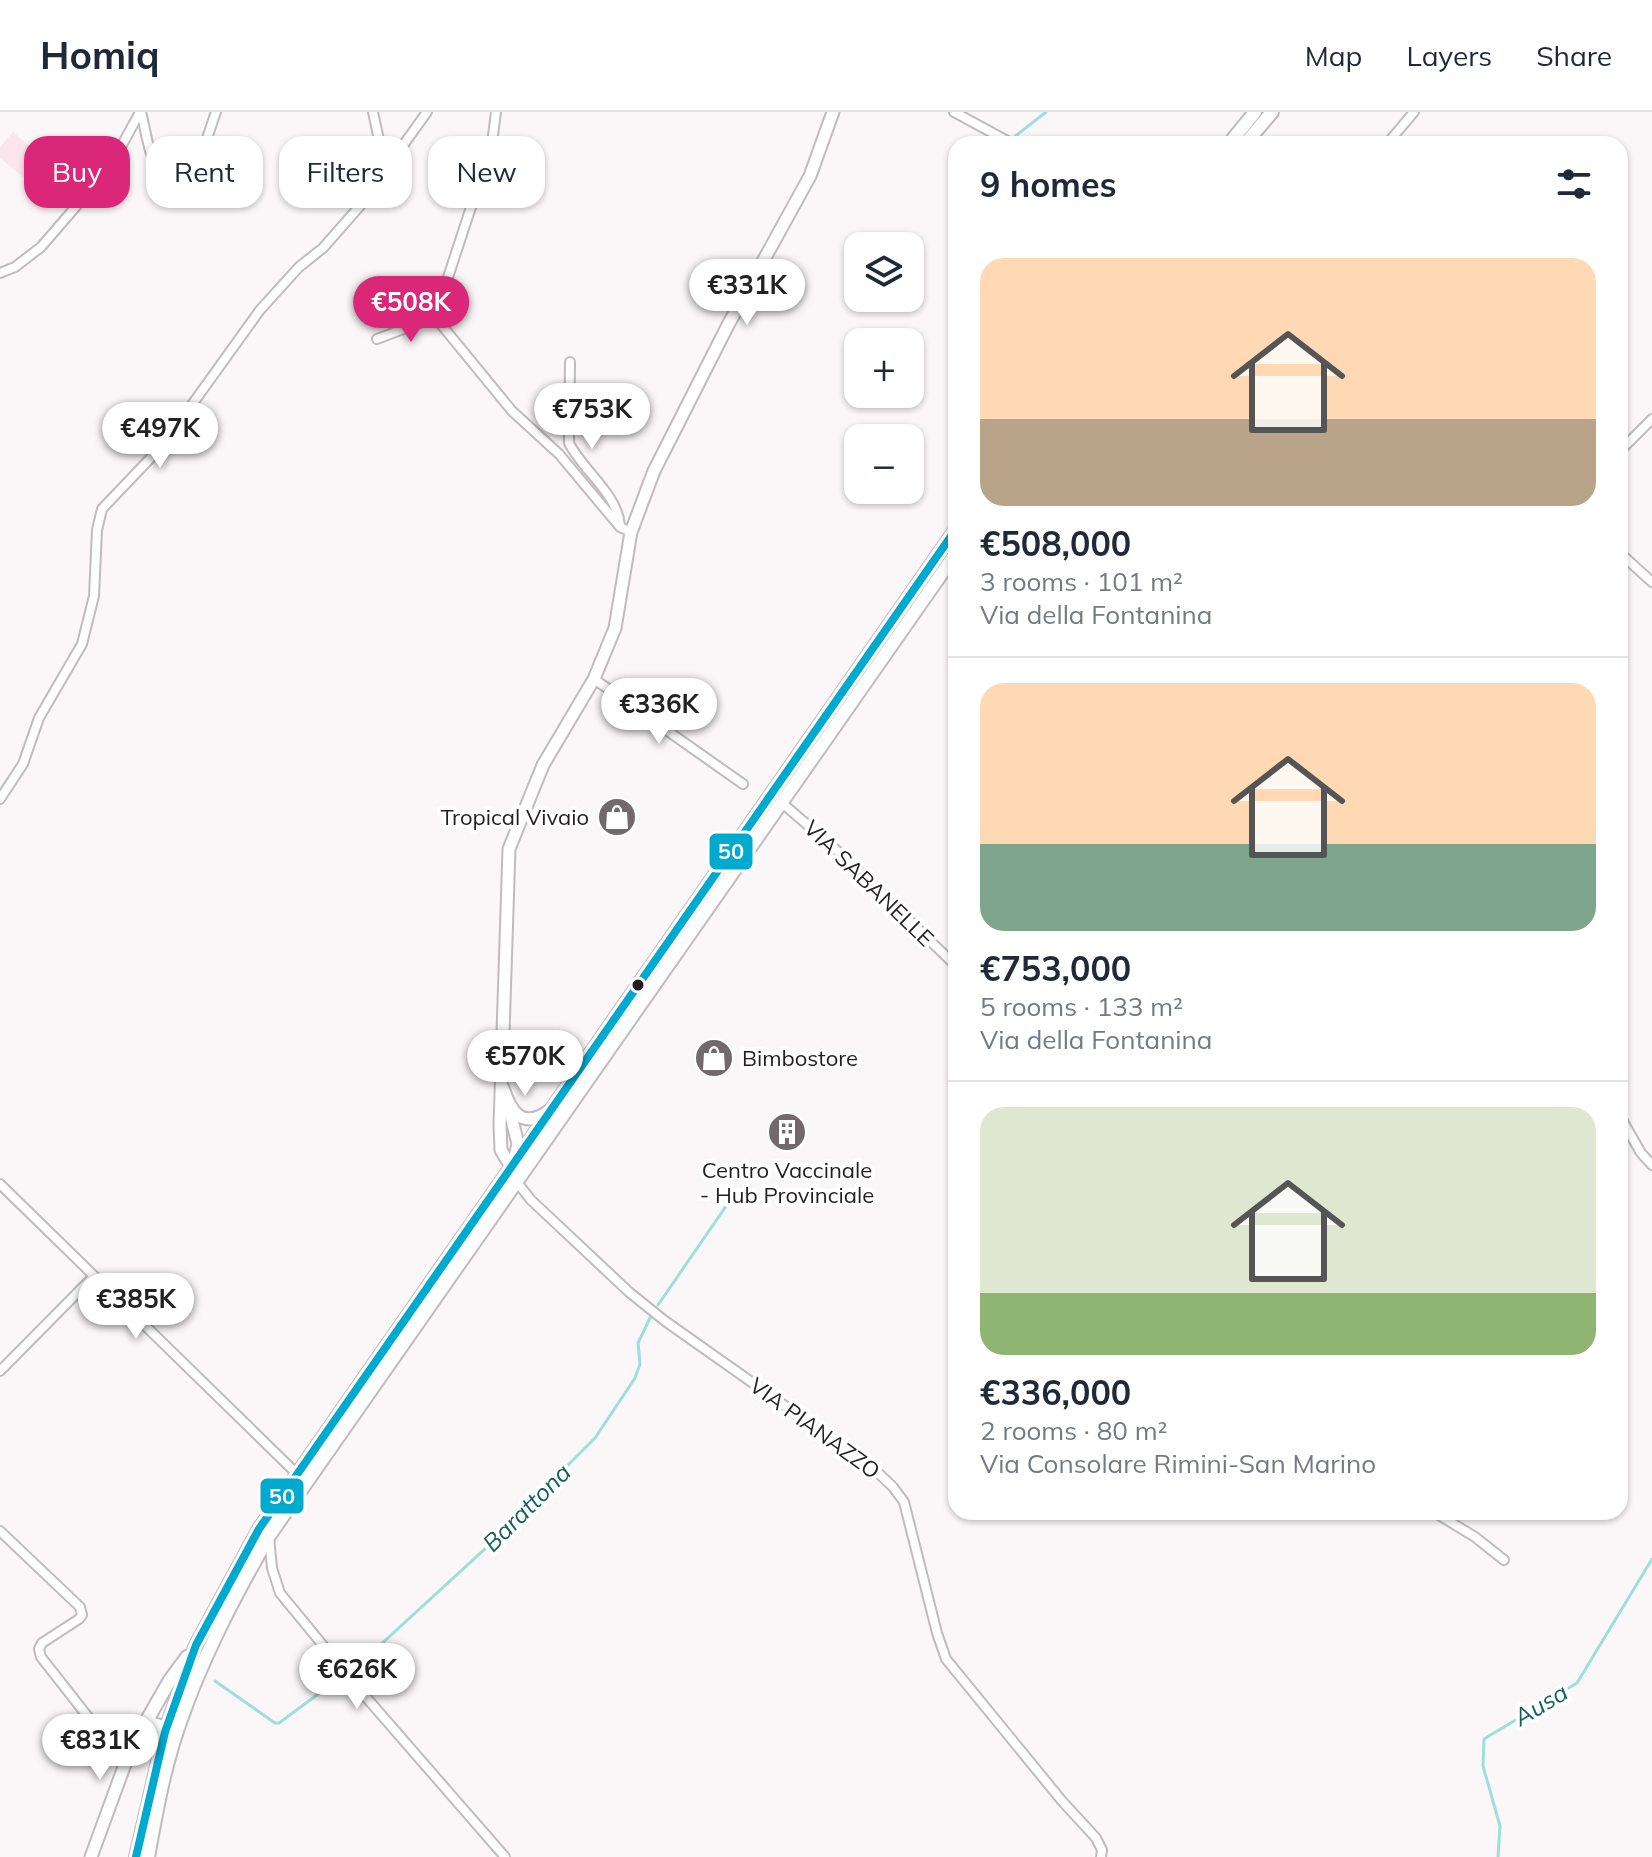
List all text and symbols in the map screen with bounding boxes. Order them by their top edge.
text: Homiq [40,31,160,79]
text: Map [1305,38,1362,73]
text: Layers [1406,38,1492,73]
text: Share [1536,38,1612,73]
chip: Buy [24,136,130,208]
chip: Rent [146,136,263,208]
chip: Filters [279,136,412,208]
chip: New [428,136,545,208]
icon: filters [1552,162,1596,206]
text: 9 homes [980,163,1117,206]
map controls [844,232,924,504]
button: layers [844,232,924,312]
pin: €331K [691,259,803,327]
text: €331K [707,268,787,301]
pin: €508K [355,276,467,344]
text: €508K [371,285,451,318]
icon: home [1216,310,1360,454]
button: + [844,328,924,408]
pin: €753K [536,383,648,451]
text: €753K [552,392,632,425]
pin: €497K [104,402,216,470]
text: €497K [120,411,200,444]
button: − [844,424,924,504]
text: €508,000 [980,522,1131,565]
text: 3 rooms · 101 m² [980,565,1183,598]
text: Via della Fontanina [980,598,1212,631]
pin: €336K [603,678,715,746]
text: €336K [619,687,699,720]
icon: home [1216,735,1360,879]
shop icon: Tropical Vivaio [596,796,638,838]
place label: Tropical Vivaio [441,803,589,831]
street label: VIA SABANELLE [798,814,940,952]
line badge: 50 [708,832,754,871]
text: 50 [718,837,744,865]
text: €753,000 [980,947,1131,990]
unlabelled marker [630,977,646,993]
text: 5 rooms · 133 m² [980,990,1183,1023]
text: Via della Fontanina [980,1023,1212,1056]
pin: €570K [469,1030,581,1098]
shop icon: Bimbostore [693,1037,735,1079]
text: €570K [485,1039,565,1072]
place label: Bimbostore [742,1044,858,1072]
building icon: Centro Vaccinale - Hub Provinciale [766,1111,808,1153]
place label: Centro Vaccinale - Hub Provinciale [700,1156,874,1209]
icon: home [1216,1159,1360,1303]
pin: €385K [80,1273,192,1341]
text: €385K [96,1282,176,1315]
street label: VIA PIANAZZO [744,1371,886,1485]
text: €336,000 [980,1371,1131,1414]
text: 2 rooms · 80 m² [980,1414,1167,1447]
text: Via Consolare Rimini-San Marino [980,1447,1376,1480]
water label: Barattona [476,1457,577,1558]
line badge: 50 [259,1477,305,1515]
text: 50 [269,1482,295,1510]
pin: €626K [301,1643,413,1711]
text: €626K [317,1652,397,1685]
water label: Ausa [1507,1676,1573,1732]
pin: €831K [44,1714,156,1782]
text: €831K [60,1723,140,1756]

